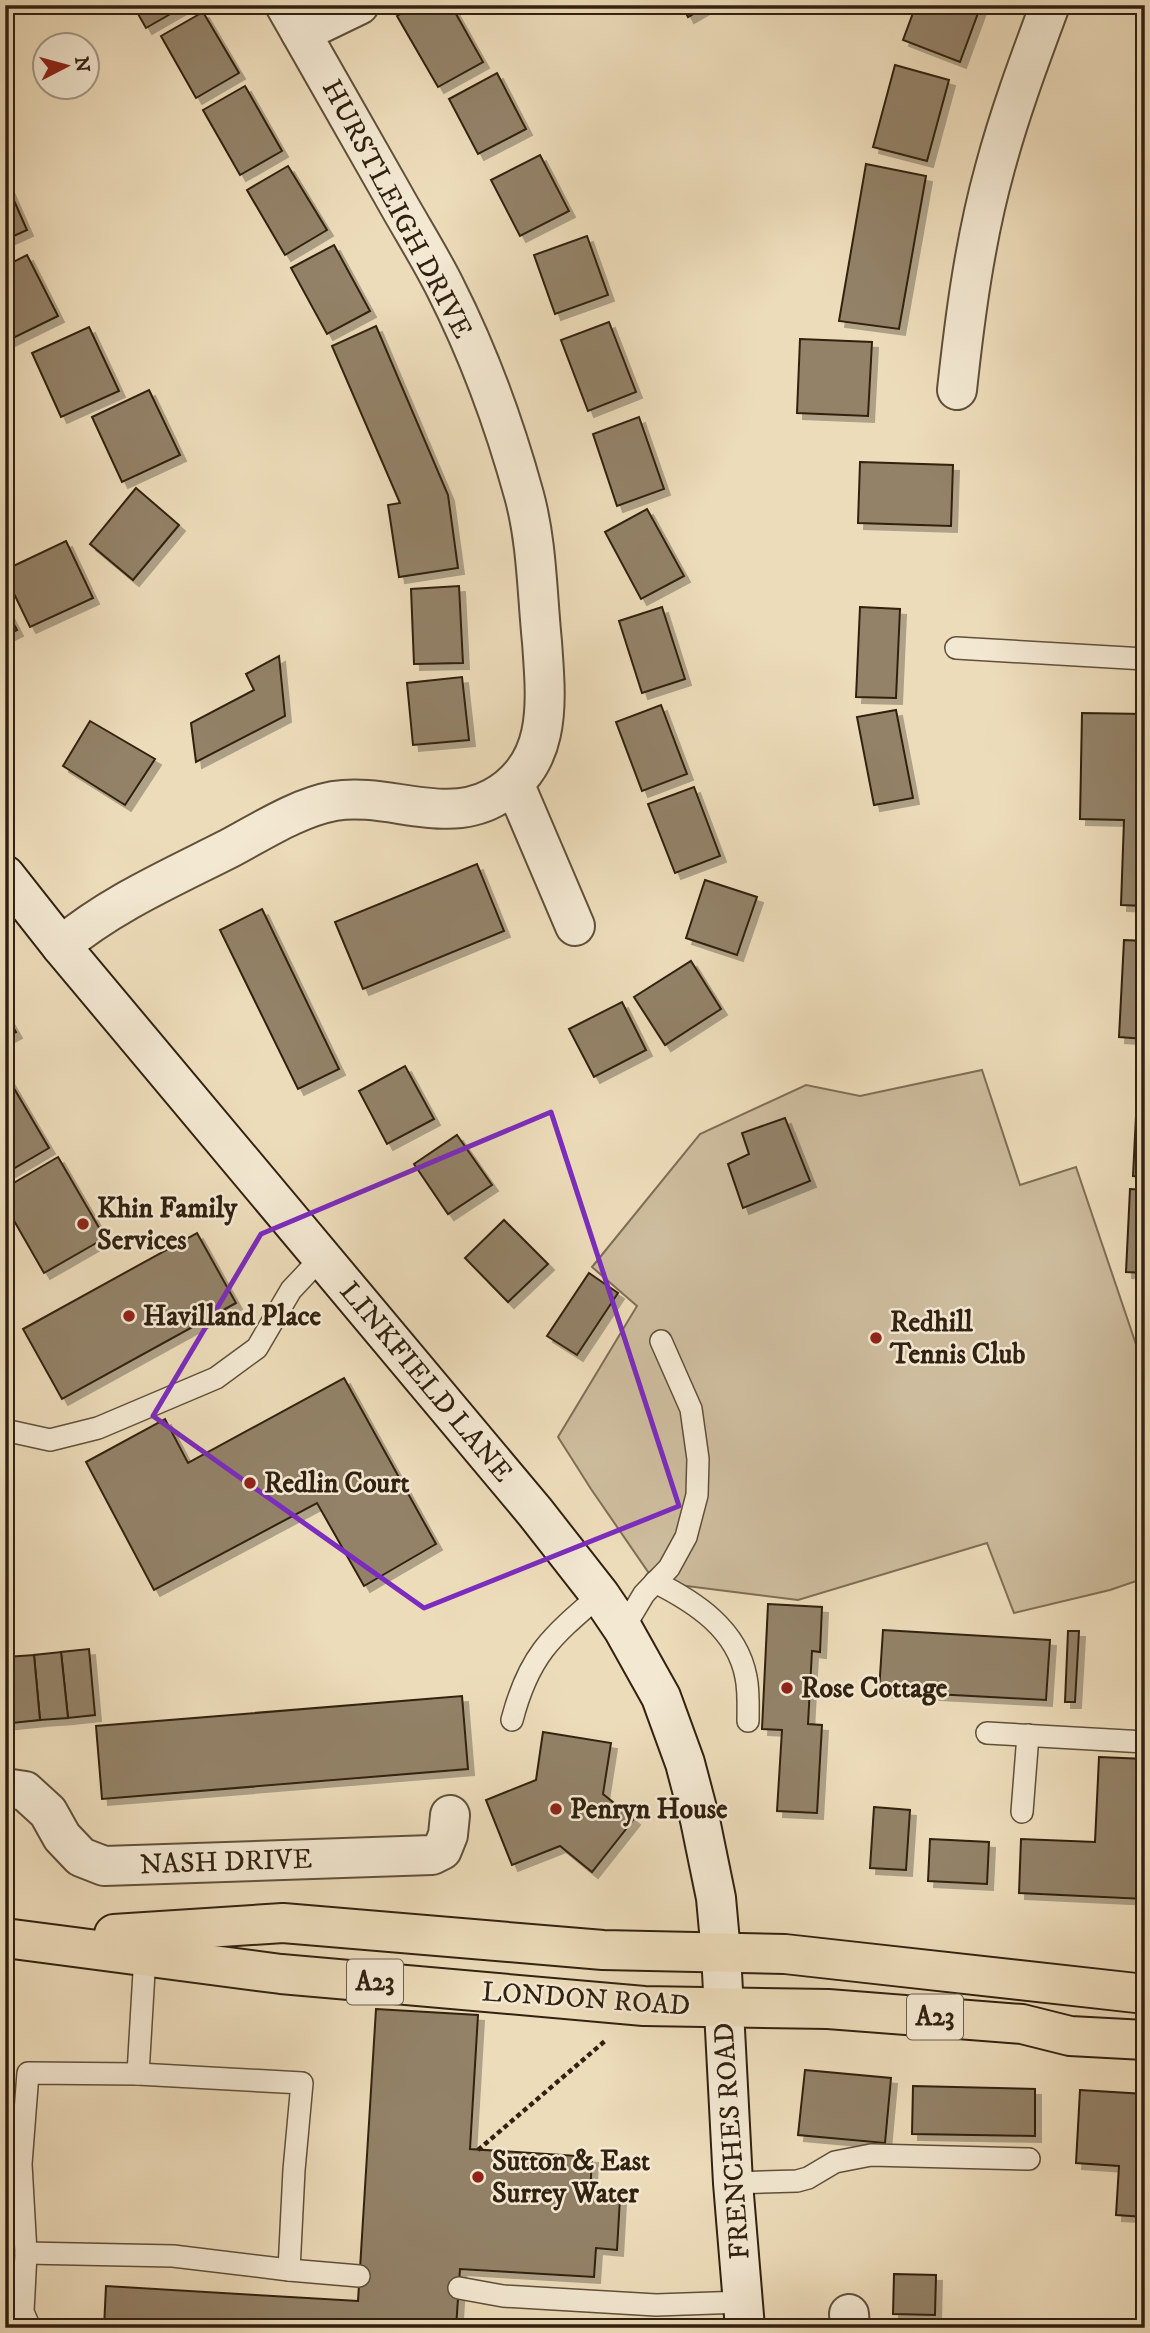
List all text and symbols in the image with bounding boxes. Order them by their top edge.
north arrow [32,32,102,102]
text: N [69,55,94,74]
street label: HURSTLEIGH DRIVE [314,73,480,345]
place label: Khin Family Services [97,1191,238,1258]
marker: Khin Family Services [75,1216,91,1232]
street label: LINKFIELD LANE [332,1275,520,1489]
place label: Havilland Place [143,1299,322,1334]
place label: Redhill Tennis Club [889,1305,1025,1372]
marker: Havilland Place [121,1308,137,1324]
marker: Redhill Tennis Club [868,1330,884,1346]
place label: Redlin Court [264,1466,409,1501]
marker: Redlin Court [242,1475,258,1491]
place label: Rose Cottage [801,1671,948,1706]
marker: Rose Cottage [779,1680,795,1696]
place label: Penryn House [570,1792,728,1827]
marker: Penryn House [548,1801,564,1817]
street label: NASH DRIVE [139,1841,313,1883]
road number: A23 [347,1960,403,2005]
street label: LONDON ROAD [481,1974,691,2024]
road number: A23 [907,1994,963,2040]
street label: FRENCHES ROAD [706,2021,758,2261]
place label: Sutton & East Surrey Water [492,2144,650,2211]
marker: Sutton & East Surrey Water [470,2169,486,2185]

